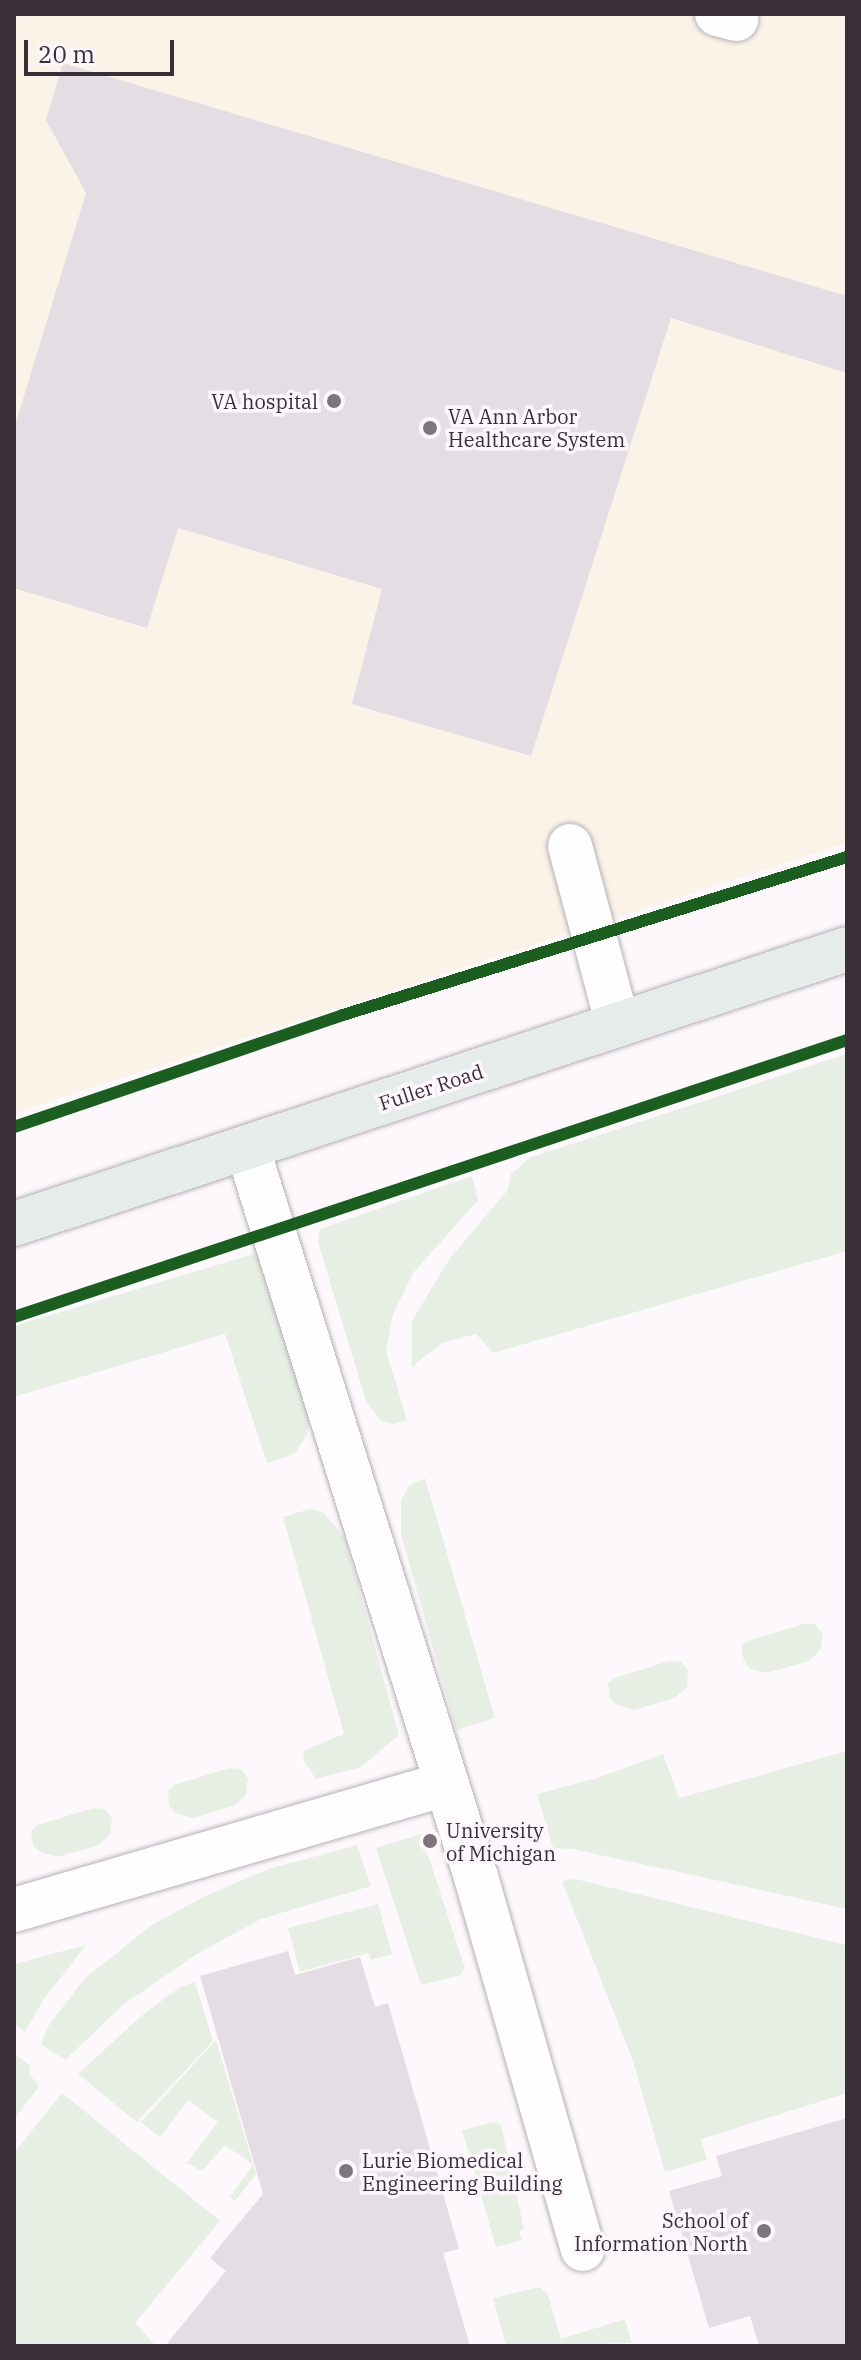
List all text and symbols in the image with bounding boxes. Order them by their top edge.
scale bar [28,24,178,74]
text: 20 m [38,38,95,70]
place label: VA hospital [211,389,318,413]
marker: VA hospital [325,392,343,410]
place label: VA Ann Arbor Healthcare System [448,404,625,451]
marker: VA Ann Arbor Healthcare System [419,417,441,439]
street label: Fuller Road [376,1059,486,1115]
place label: University of Michigan [446,1818,556,1865]
marker: University of Michigan [421,1832,439,1850]
place label: Lurie Biomedical Engineering Building [362,2148,562,2195]
marker: Lurie Biomedical Engineering Building [337,2162,355,2180]
place label: School of Information North [574,2208,748,2255]
marker: School of Information North [755,2222,773,2240]

